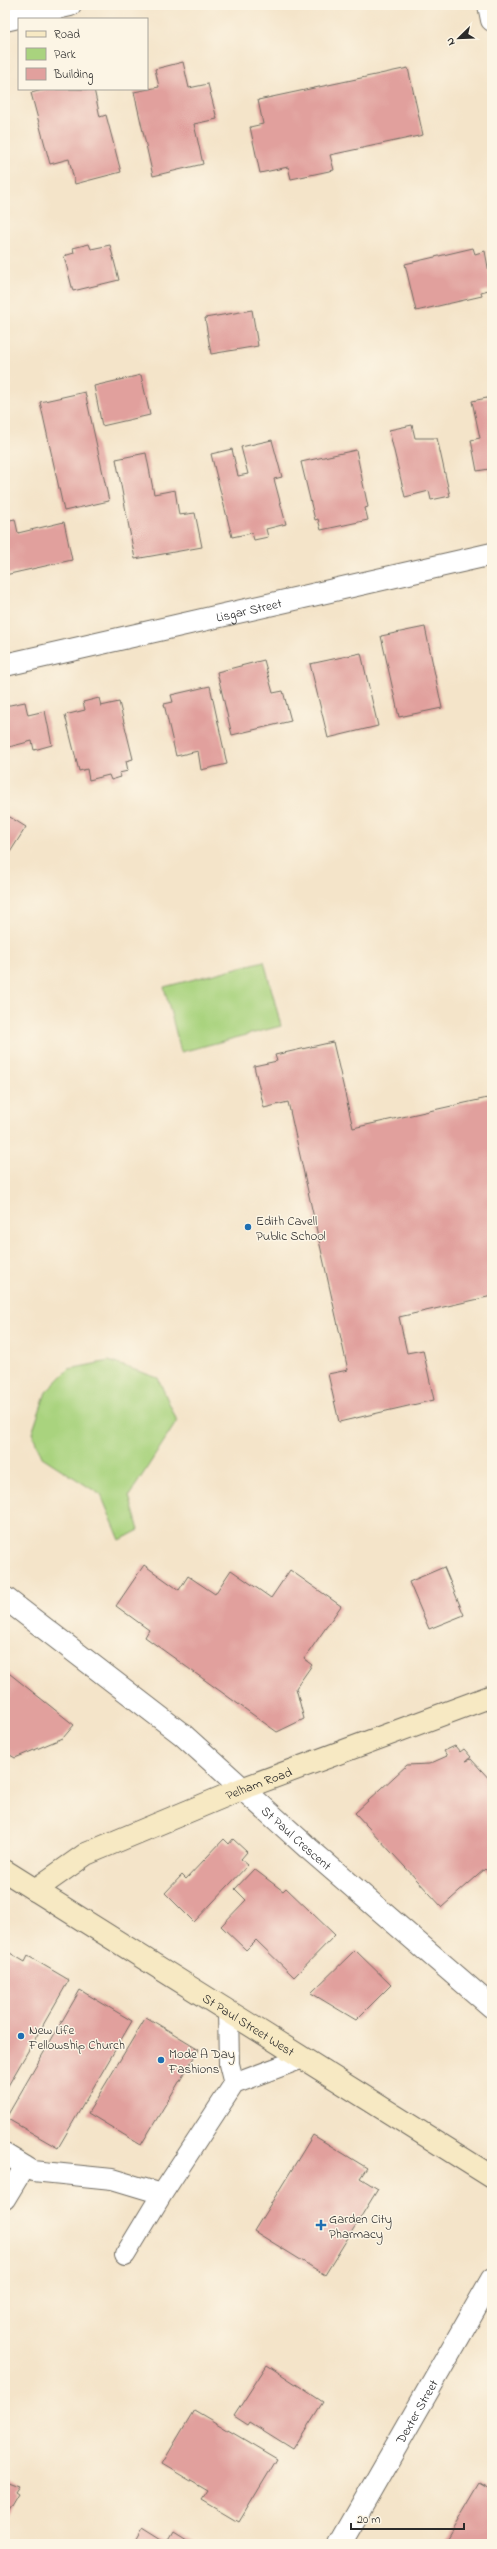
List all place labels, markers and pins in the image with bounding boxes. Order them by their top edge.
place label: Edith Cavell Public School [256,1212,326,1246]
marker: Edith Cavell Public School [243,1222,253,1232]
place label: New Life Fellowship Church [28,2021,125,2055]
marker: New Life Fellowship Church [16,2031,26,2041]
place label: Mode A Day Fashions [168,2045,235,2079]
marker: Mode A Day Fashions [156,2055,166,2065]
place label: Garden City Pharmacy [329,2210,392,2245]
marker: Garden City Pharmacy [316,2220,326,2230]

